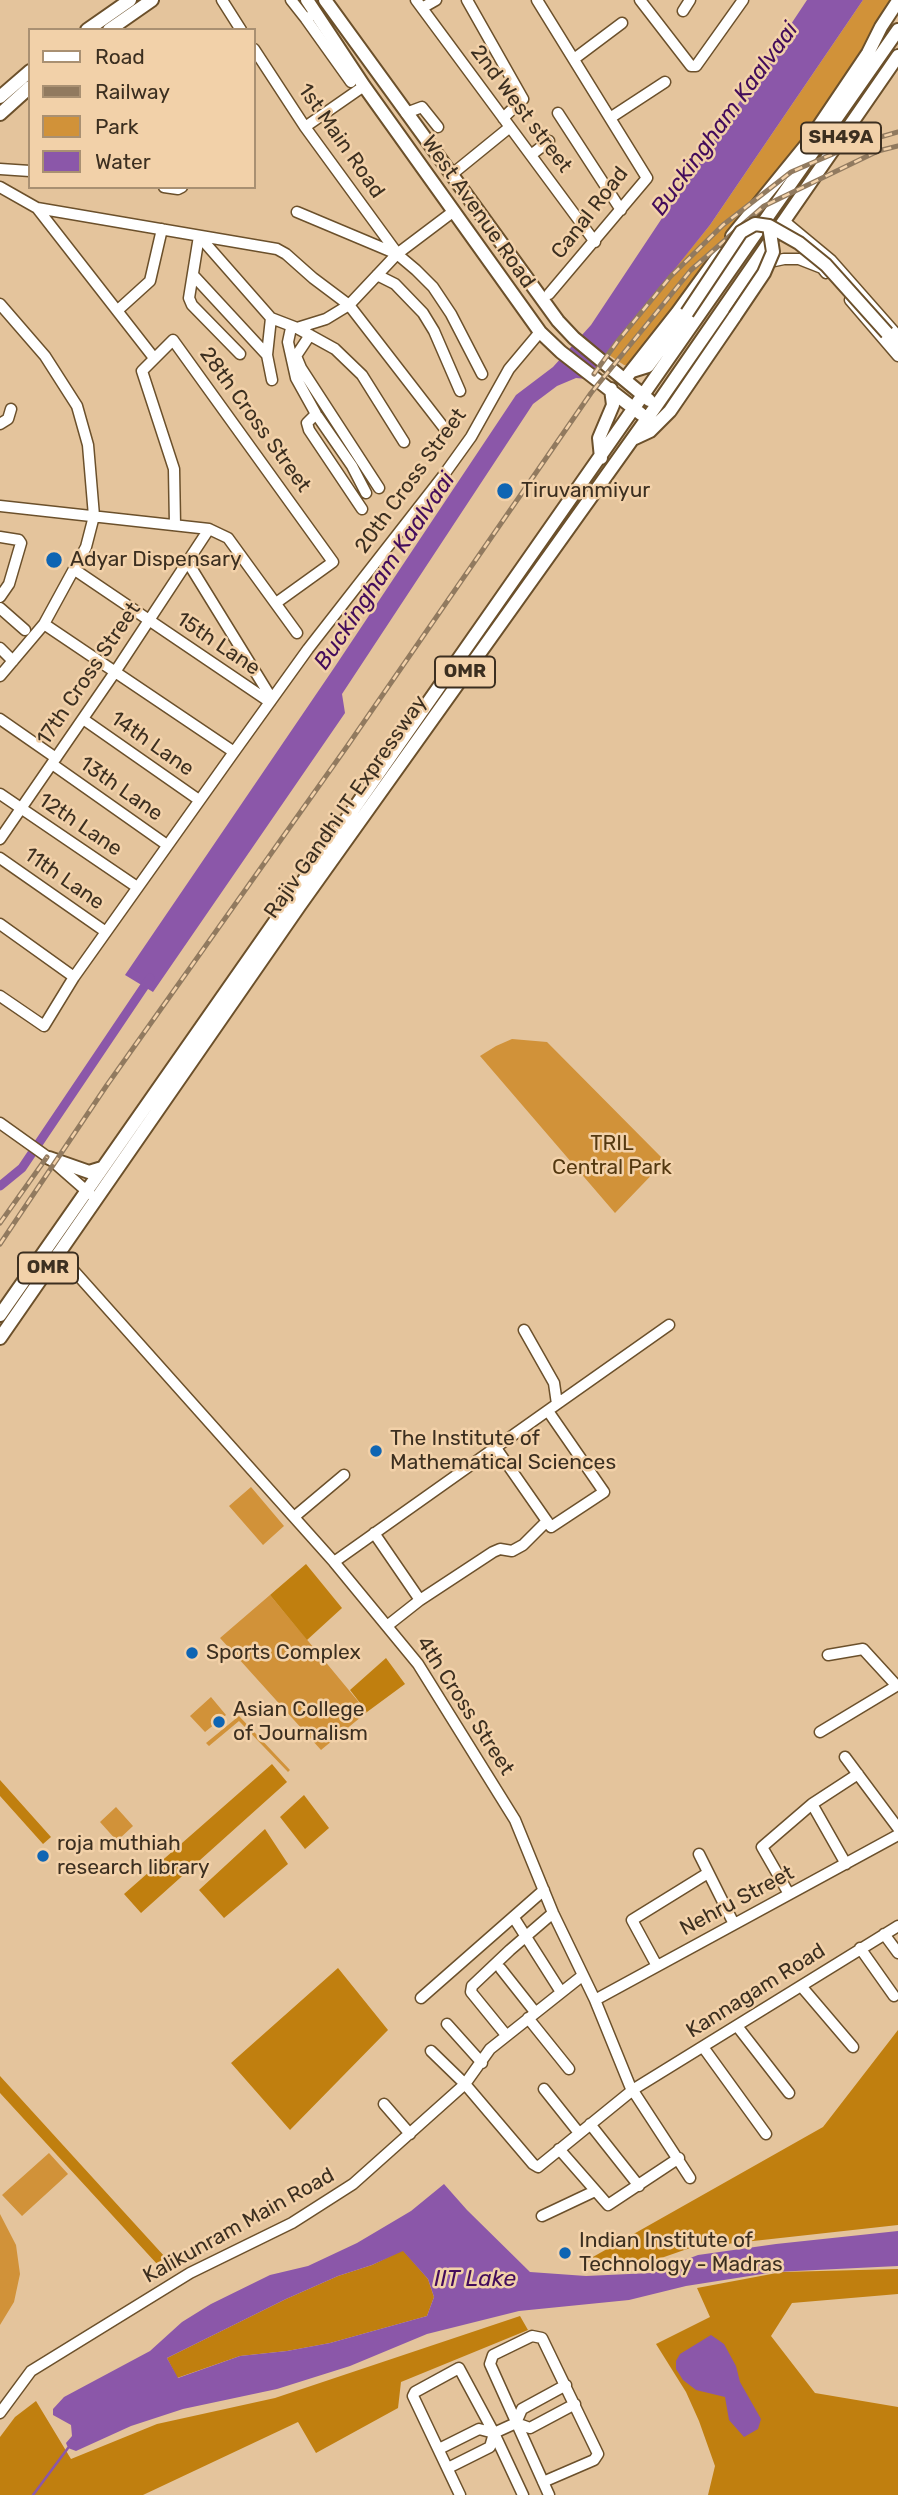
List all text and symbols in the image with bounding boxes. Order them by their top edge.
water label: Buckingham Kaalvaai [646,17,804,221]
legend [28,28,256,189]
street label: 2nd West street [465,40,577,178]
text: Road [95,44,145,69]
text: Railway [95,79,170,104]
street label: 1st Main Road [292,79,390,203]
text: Park [95,114,139,139]
road number: SH49A [801,122,881,154]
street label: West Avenue Road [416,131,540,293]
text: Water [95,149,151,174]
street label: Canal Road [546,162,634,264]
street label: 28th Cross Street [194,343,316,497]
street label: 20th Cross Street [350,404,472,558]
water label: Buckingham Kaalvaai [309,467,461,675]
place label: Tiruvanmiyur [521,478,650,504]
marker: Tiruvanmiyur [495,481,515,501]
place label: Adyar Dispensary [70,547,241,573]
marker: Adyar Dispensary [44,550,64,570]
street label: 17th Cross Street [32,598,146,750]
street label: 15th Lane [171,607,265,681]
road number: OMR [435,656,495,688]
street label: Rajiv Gandhi IT Expressway [259,691,433,923]
street label: 14th Lane [105,706,199,782]
street label: 13th Lane [75,751,167,827]
street label: 12th Lane [33,788,127,862]
street label: 11th Lane [19,842,109,916]
park label: TRIL Central Park [552,1131,672,1181]
road number: OMR [18,1252,78,1284]
place label: The Institute of Mathematical Sciences [390,1426,616,1476]
marker: The Institute of Mathematical Sciences [368,1443,384,1459]
street label: 4th Cross Street [411,1632,519,1780]
place label: Sports Complex [206,1640,361,1666]
marker: Sports Complex [184,1645,200,1661]
place label: Asian College of Journalism [233,1697,368,1747]
marker: Asian College of Journalism [211,1714,227,1730]
place label: roja muthiah research library [57,1831,210,1881]
marker: roja muthiah research library [35,1848,51,1864]
street label: Nehru Street [676,1860,798,1942]
street label: Kannagam Road [682,1938,830,2044]
street label: Kalikunram Main Road [139,2163,339,2289]
place label: Indian Institute of Technology - Madras [579,2228,783,2278]
marker: Indian Institute of Technology - Madras [557,2245,573,2261]
water label: IIT Lake [434,2265,516,2293]

